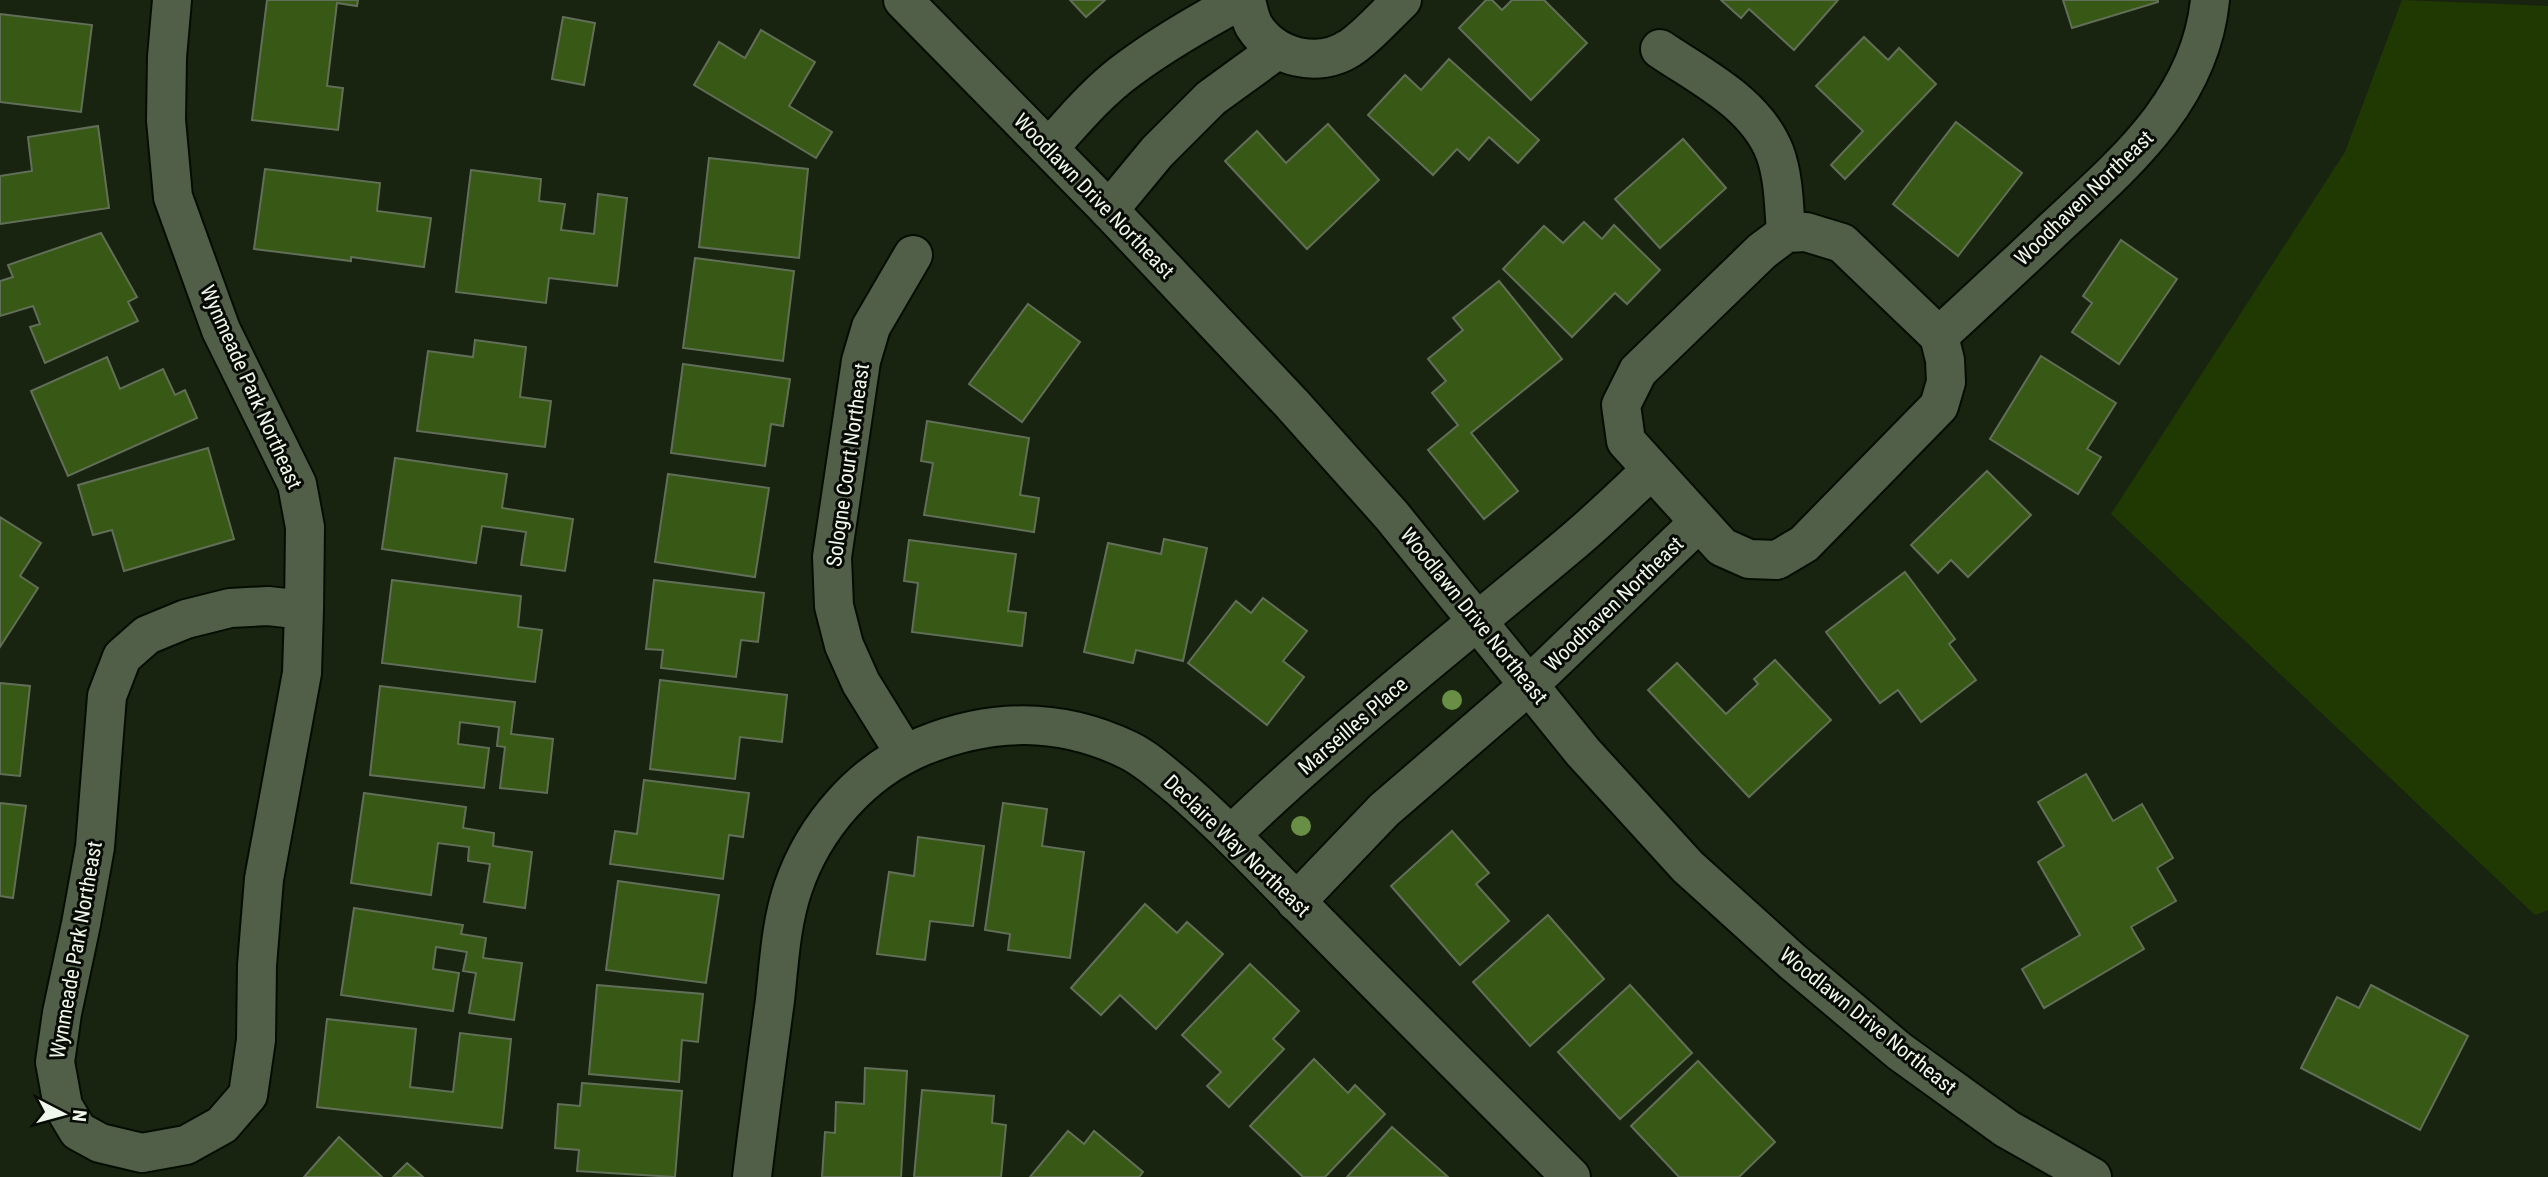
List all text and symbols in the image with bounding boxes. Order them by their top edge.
street label: Woodlawn Drive Northeast [1009,109,1179,283]
street label: Woodhaven Northeast [2010,126,2158,270]
street label: Wynmeade Park Northeast [195,281,307,493]
street label: Sologne Court Northeast [822,362,874,568]
street label: Woodlawn Drive Northeast [1395,523,1553,709]
street label: Woodhaven Northeast [1540,532,1688,676]
street label: Marseilles Place [1294,672,1412,780]
street label: Declaire Way Northeast [1159,770,1315,922]
street label: Wynmeade Park Northeast [45,839,107,1061]
street label: Woodlawn Drive Northeast [1775,942,1961,1100]
north arrow [28,1079,98,1149]
text: N [67,1109,91,1123]

